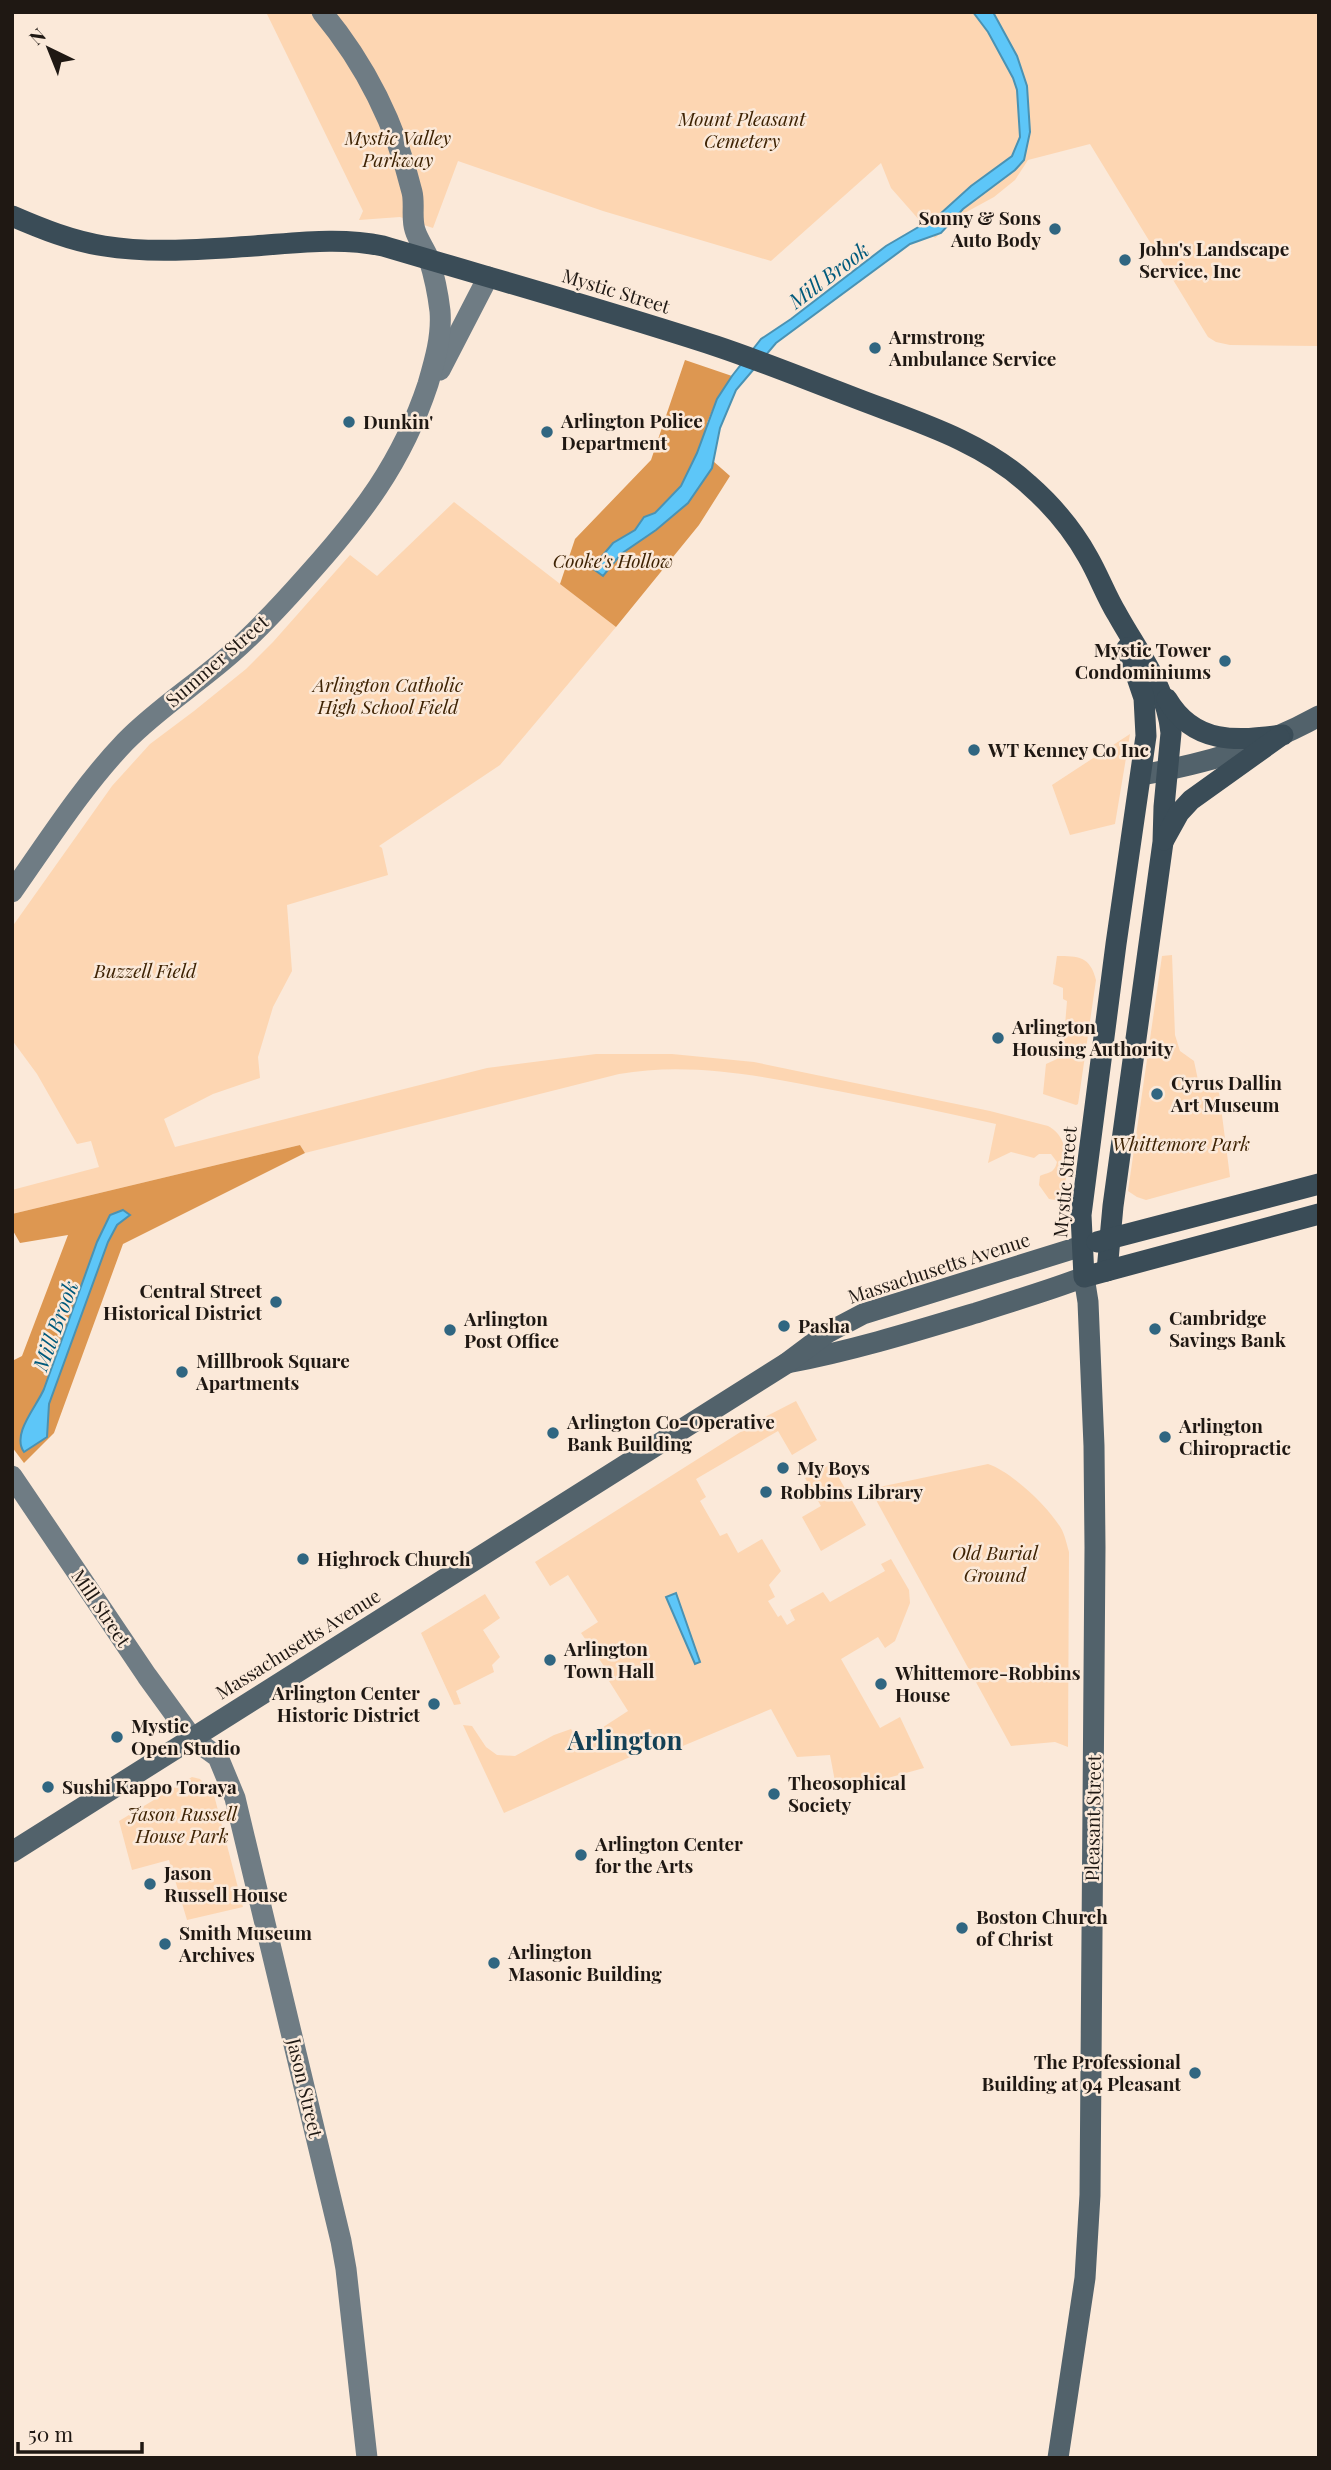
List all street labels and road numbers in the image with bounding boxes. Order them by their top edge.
street label: Mystic Street [559,261,674,319]
street label: Summer Street [159,608,274,712]
street label: Mystic Street [1046,1125,1082,1239]
street label: Massachusetts Avenue [844,1225,1033,1309]
street label: Mill Street [66,1563,138,1652]
street label: Massachusetts Avenue [210,1582,385,1704]
street label: Pleasant Street [1078,1754,1106,1882]
street label: Jason Street [282,2035,330,2140]

